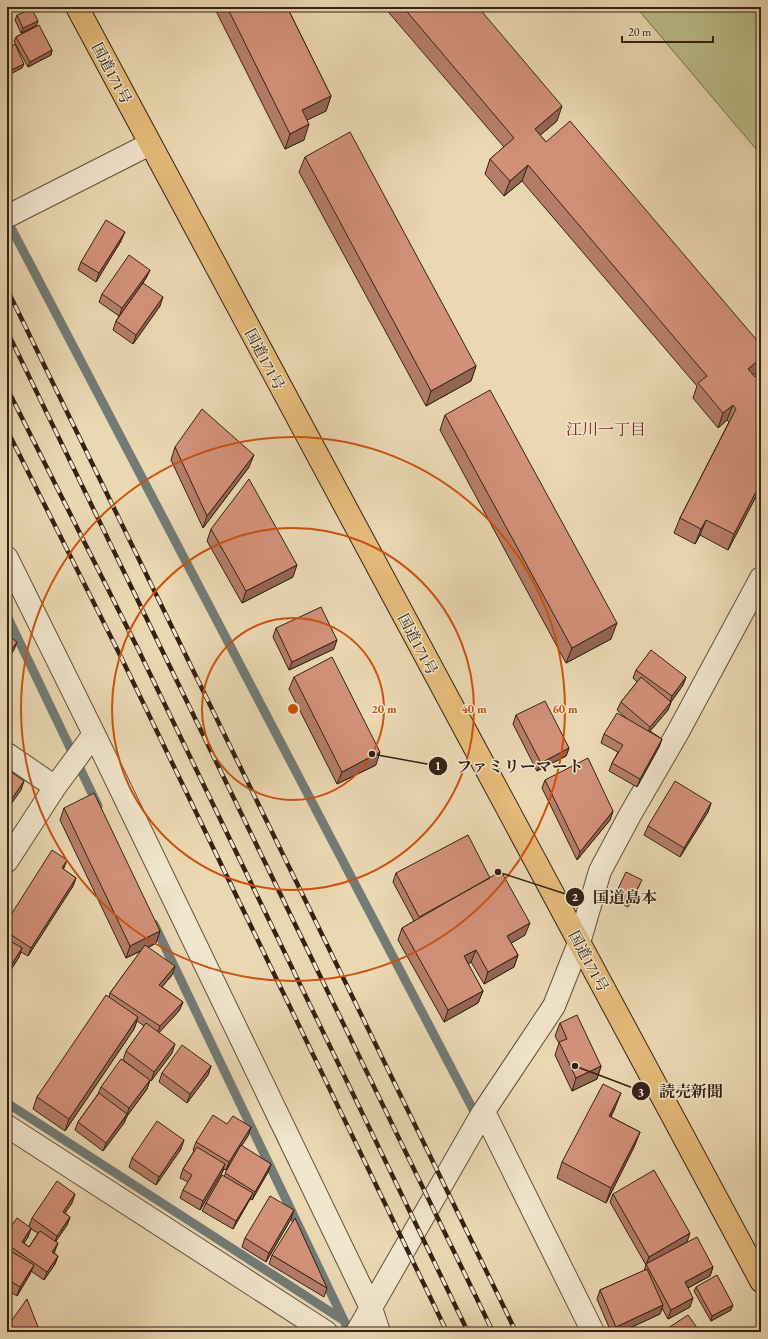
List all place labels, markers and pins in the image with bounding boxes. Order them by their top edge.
centre of rings [286,702,300,716]
callout: ファミリーマート [428,752,592,780]
callout: 国道島本 [565,883,665,911]
callout: 読売新聞 [631,1077,731,1105]

